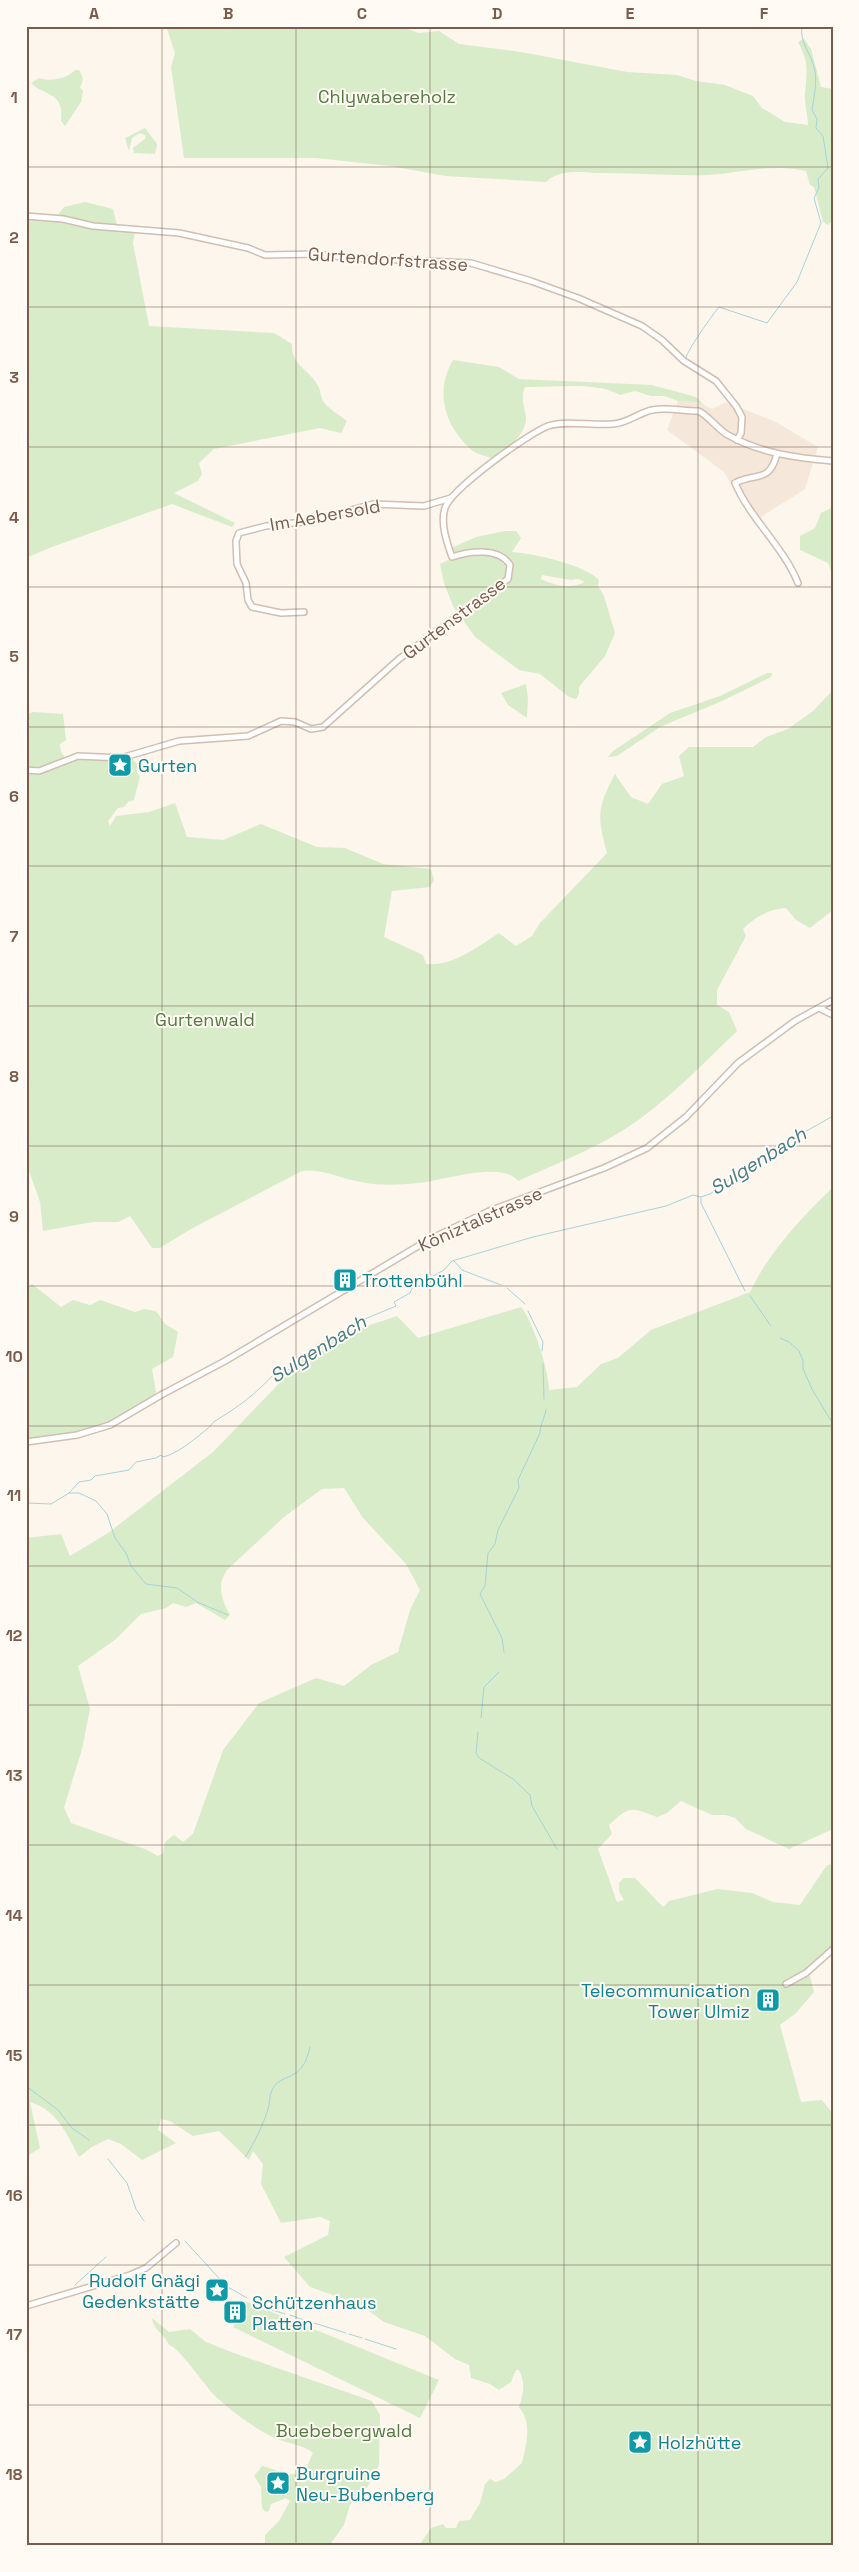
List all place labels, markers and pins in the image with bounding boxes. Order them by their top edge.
place icon: Gurten [107,752,133,778]
place label: Gurten [138,754,197,777]
building icon: Trottenbühl [332,1267,358,1293]
place label: Trottenbühl [362,1269,463,1292]
place label: Telecommunication Tower Ulmiz [581,1979,750,2023]
building icon: Telecommunication Tower Ulmiz [755,1987,781,2013]
place label: Rudolf Gnägi Gedenkstätte [82,2269,200,2313]
place icon: Rudolf Gnägi Gedenkstätte [204,2277,230,2303]
place label: Schützenhaus Platten [252,2291,376,2335]
building icon: Schützenhaus Platten [222,2299,248,2325]
place icon: Holzhütte [627,2429,653,2455]
place label: Holzhütte [658,2431,741,2454]
place label: Burgruine Neu-Bubenberg [296,2462,434,2506]
place icon: Burgruine Neu-Bubenberg [265,2470,291,2496]

